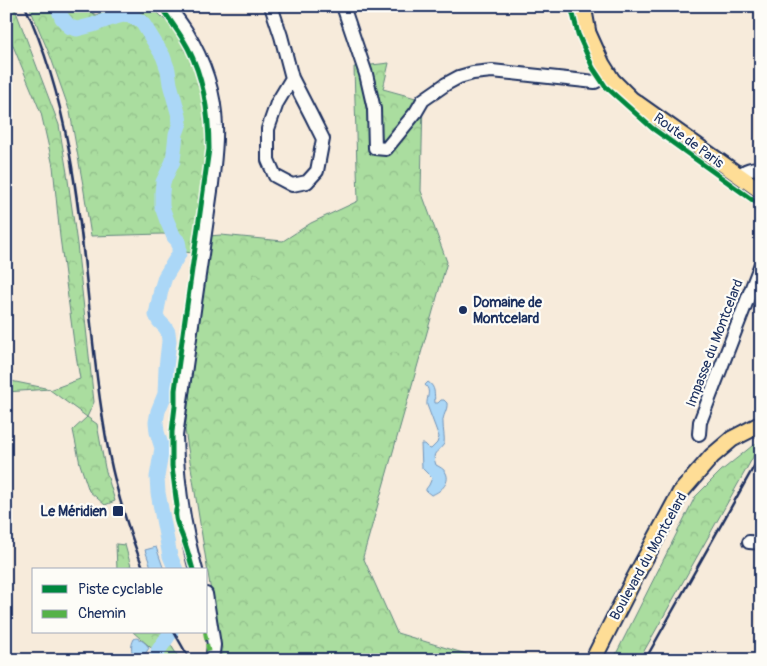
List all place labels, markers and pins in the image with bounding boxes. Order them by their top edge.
place label: Domaine de Montcelard [473,294,543,327]
marker: Domaine de Montcelard [457,304,469,316]
place label: Le Méridien [40,503,107,520]
marker: Le Méridien [111,504,125,518]

